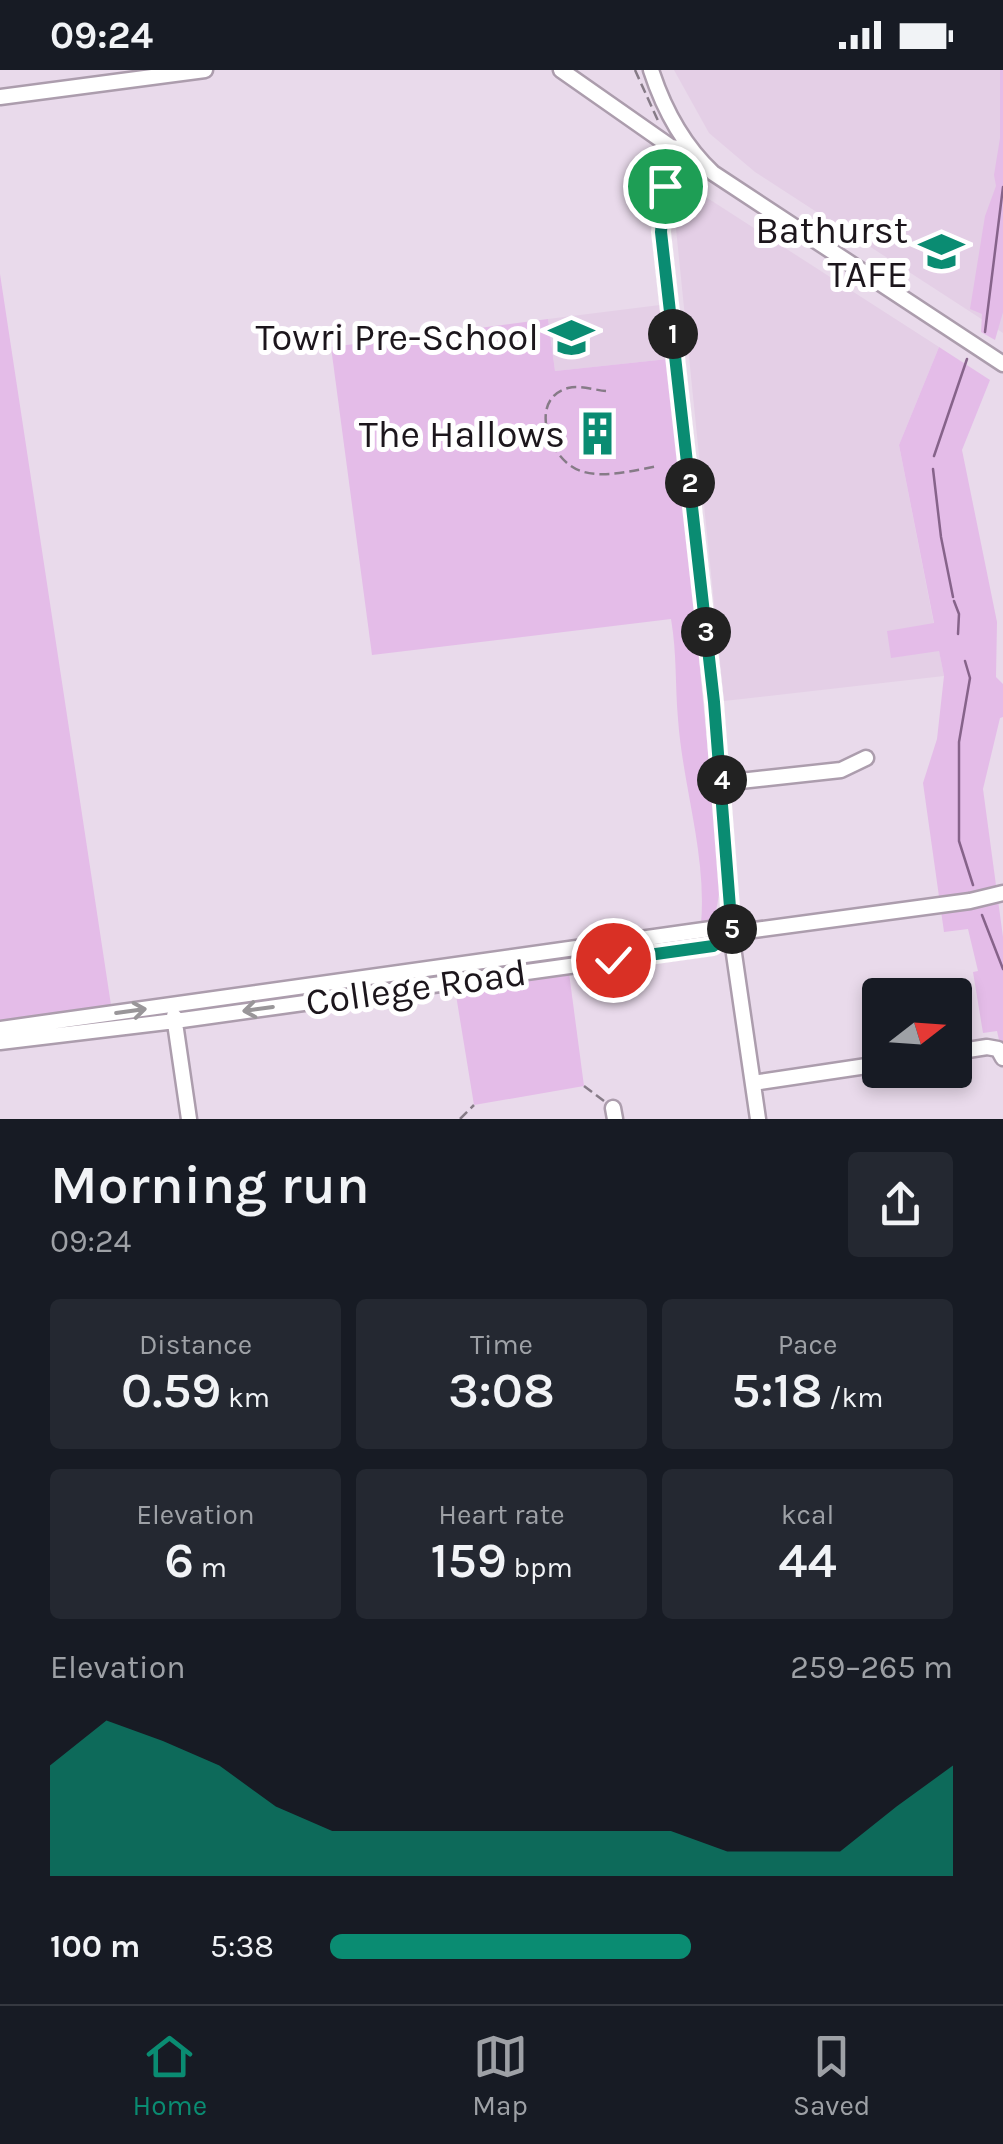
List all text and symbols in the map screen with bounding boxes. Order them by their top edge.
text: 09:24 [50,13,153,58]
pin [623,144,708,229]
icon: arrive [638,159,693,214]
place label: Bathurst TAFE [755,208,908,297]
school or university icon: Bathurst TAFE [917,228,965,276]
pin: 1 [648,309,698,359]
school or university icon: Towri Pre-School [548,313,596,361]
place label: Towri Pre-School [255,315,539,360]
text: 1 [668,317,678,350]
building icon: The Hallows [574,410,622,458]
place label: The Hallows [359,412,565,457]
pin: 2 [665,458,715,508]
text: 2 [682,466,698,499]
pin: 3 [681,607,731,657]
text: 3 [697,615,715,648]
pin: 4 [697,755,747,805]
text: 4 [714,763,730,796]
pin: 5 [707,904,757,954]
text: 5 [724,912,740,945]
pin [571,918,656,1003]
icon: check [586,933,641,988]
street label: College Road [303,950,529,1025]
north arrow [862,978,972,1088]
map controls [862,978,972,1088]
one-way arrow [115,1001,147,1019]
one-way arrow [242,1001,275,1019]
button: share [848,1152,953,1257]
text: Morning run [50,1153,370,1217]
text: 09:24 [50,1223,131,1260]
text: Distance [139,1328,252,1361]
text: Time [470,1328,533,1361]
text: Pace [778,1328,837,1361]
text: 0.59 [121,1361,221,1420]
text: 3:08 [448,1361,555,1420]
text: 5:18 [732,1361,823,1420]
text: km [221,1381,270,1414]
text: /km [823,1381,883,1414]
text: Elevation [136,1498,255,1531]
text: Heart rate [438,1498,565,1531]
text: kcal [781,1498,834,1531]
text: 6 [164,1531,194,1590]
text: 159 [430,1531,507,1590]
text: 44 [778,1531,837,1590]
text: m [194,1551,227,1584]
text: bpm [507,1551,573,1584]
text: Elevation [50,1649,185,1686]
text: 259–265 m [790,1649,953,1686]
text: 100 m [50,1928,140,1965]
text: 5:38 [210,1928,274,1965]
tab: Home [133,2029,207,2122]
tab: Map [472,2029,528,2122]
tab: Saved [793,2029,870,2122]

